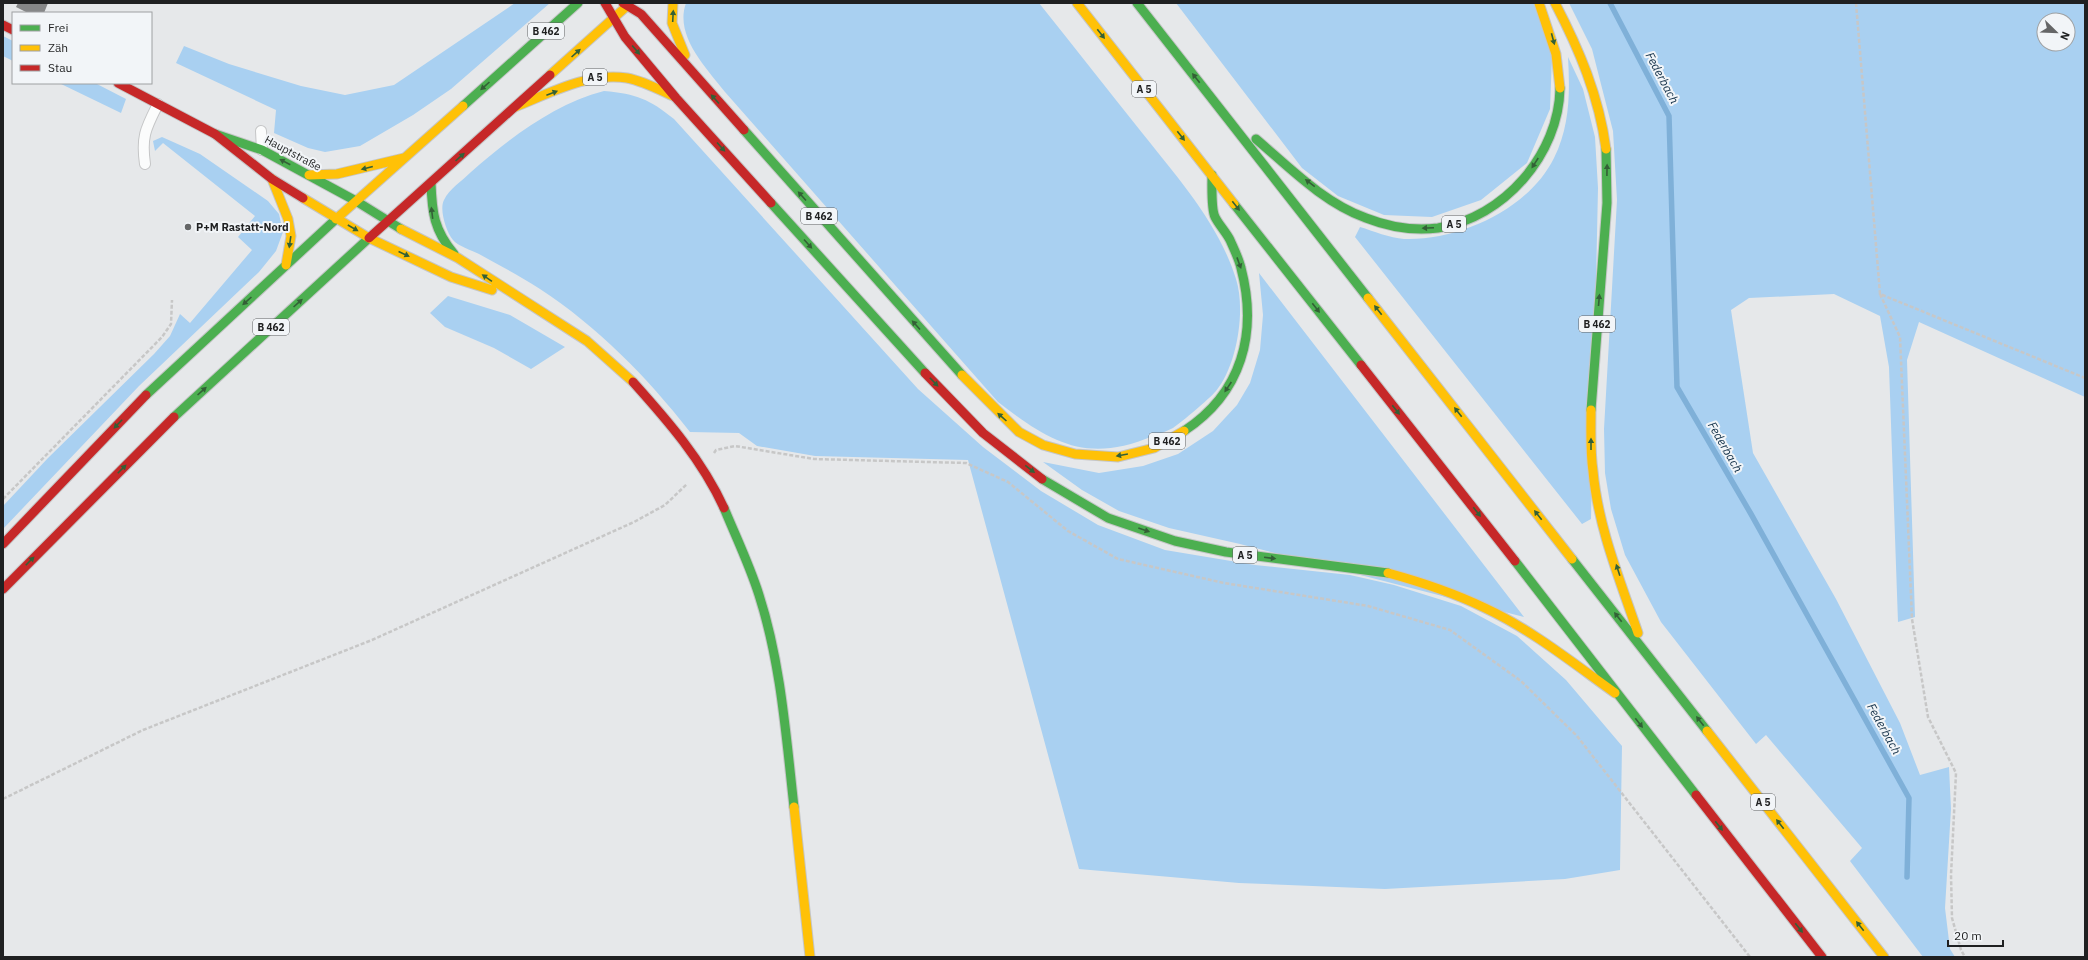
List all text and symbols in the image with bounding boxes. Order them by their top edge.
one-way arrow [669,10,676,22]
legend [12,12,152,84]
north arrow [2036,12,2076,52]
text: Frei [48,20,68,35]
road number: B 462 [528,23,564,39]
one-way arrow [1096,28,1105,39]
text: N [2057,30,2073,42]
one-way arrow [1550,34,1556,46]
text: Zäh [48,40,68,55]
one-way arrow [632,45,641,55]
one-way arrow [570,48,581,57]
water label: Federbach [1643,49,1682,106]
text: Stau [48,60,72,75]
road number: A 5 [583,69,607,85]
one-way arrow [1192,73,1201,84]
one-way arrow [480,81,491,90]
road number: A 5 [1132,81,1156,97]
one-way arrow [546,90,558,96]
one-way arrow [711,94,720,105]
one-way arrow [1177,130,1185,141]
street label: Hauptstraße [262,132,324,174]
one-way arrow [716,142,725,153]
one-way arrow [455,152,465,162]
one-way arrow [1531,158,1539,169]
one-way arrow [279,159,291,166]
one-way arrow [1603,164,1610,176]
one-way arrow [360,165,373,171]
one-way arrow [1304,179,1315,187]
one-way arrow [797,191,806,202]
one-way arrow [1232,200,1240,211]
one-way arrow [429,207,436,219]
road number: B 462 [801,208,837,224]
road number: A 5 [1442,216,1466,232]
place label: P+M Rastatt-Nord [196,220,289,234]
marker: P+M Rastatt-Nord [183,222,193,232]
one-way arrow [1422,224,1434,231]
one-way arrow [347,225,359,232]
one-way arrow [287,236,293,248]
one-way arrow [803,239,812,249]
one-way arrow [398,251,410,258]
one-way arrow [1236,257,1242,269]
one-way arrow [482,274,492,282]
one-way arrow [1596,294,1603,306]
one-way arrow [242,296,251,305]
one-way arrow [293,298,303,308]
one-way arrow [1312,303,1320,314]
one-way arrow [1373,304,1382,315]
road number: B 462 [1579,316,1615,332]
road number: B 462 [253,319,289,335]
one-way arrow [912,320,921,330]
one-way arrow [929,377,939,387]
one-way arrow [1224,382,1232,392]
one-way arrow [197,386,208,395]
one-way arrow [1392,405,1401,416]
one-way arrow [1454,407,1462,418]
one-way arrow [997,413,1007,422]
one-way arrow [113,419,122,429]
water label: Federbach [1705,419,1746,475]
road number: B 462 [1149,433,1185,449]
one-way arrow [1588,437,1594,450]
one-way arrow [1116,453,1128,459]
one-way arrow [117,464,127,474]
one-way arrow [1025,465,1035,473]
one-way arrow [1472,507,1481,518]
one-way arrow [1534,509,1543,520]
one-way arrow [1138,528,1150,534]
road number: A 5 [1233,547,1257,563]
one-way arrow [1264,555,1277,561]
one-way arrow [25,556,35,566]
one-way arrow [1614,564,1620,576]
one-way arrow [1614,611,1623,622]
water label: Federbach [1864,701,1905,757]
one-way arrow [1696,716,1704,727]
one-way arrow [1635,718,1644,729]
road number: A 5 [1751,794,1775,810]
one-way arrow [1776,818,1785,829]
one-way arrow [1715,820,1724,831]
one-way arrow [1856,921,1865,932]
scale bar [1948,922,2003,948]
one-way arrow [1795,923,1804,934]
text: 20 m [1954,928,1982,943]

